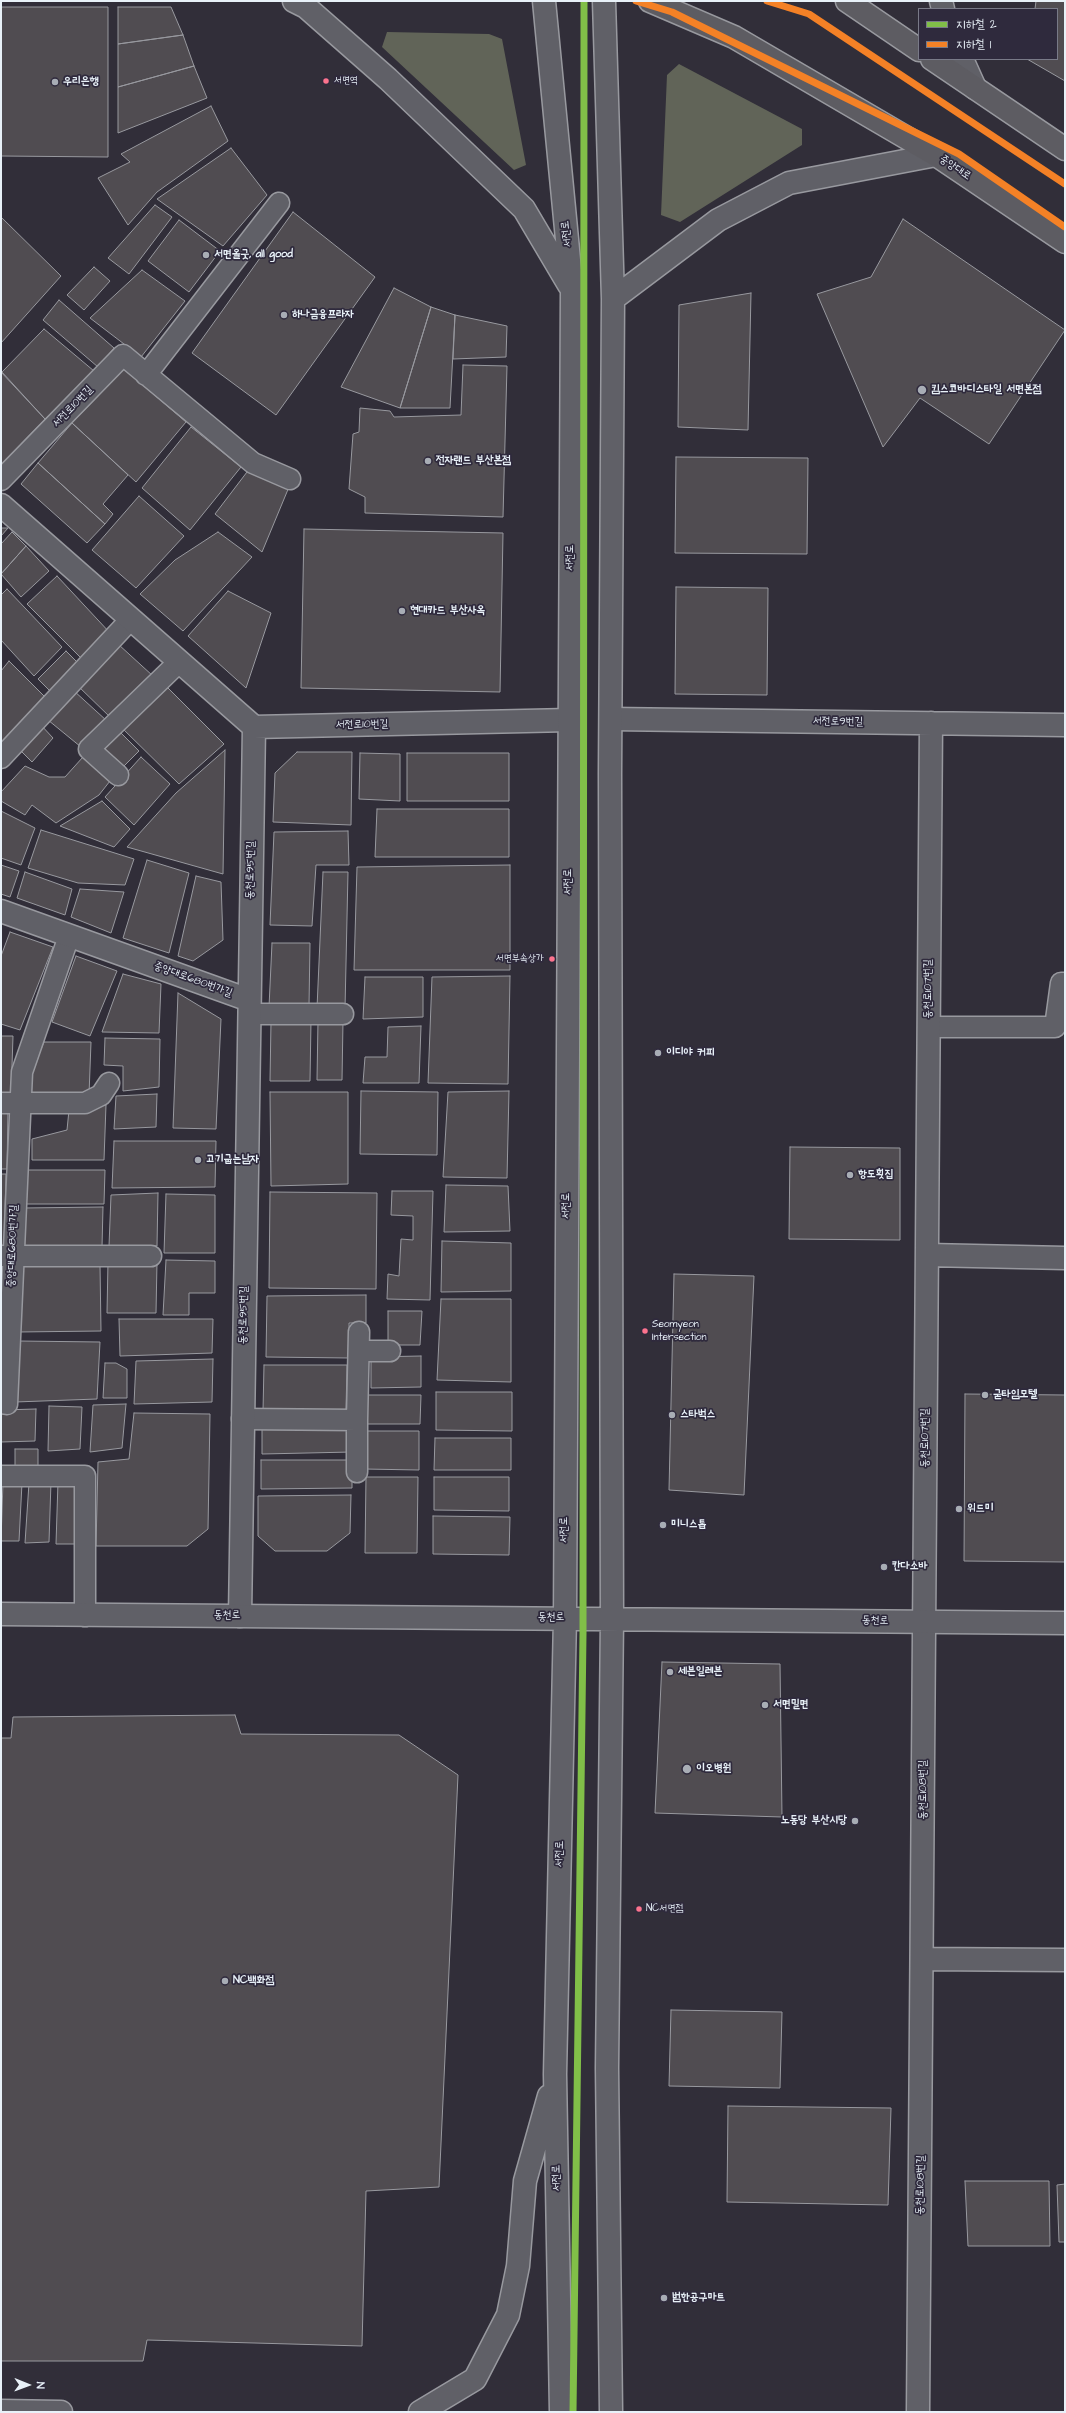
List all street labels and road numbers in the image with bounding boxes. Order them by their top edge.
street label: 중앙대로 [937,153,973,183]
street label: 서전로 [559,220,575,248]
street label: 서전로10번길 [50,383,96,431]
street label: 서전로 [564,545,578,571]
street label: 서전로9번길 [813,715,863,729]
street label: 서전로10번길 [336,718,388,732]
street label: 동천로95번길 [244,841,258,899]
street label: 서전로 [562,869,576,895]
street label: 동천로107번길 [922,959,936,1019]
street label: 중앙대로680번가길 [152,960,234,1000]
street label: 서전로 [560,1193,574,1219]
street label: 중앙대로680번가길 [5,1204,21,1288]
street label: 동천로95번길 [237,1286,251,1344]
street label: 동천로107번길 [919,1408,933,1468]
street label: 서전로 [558,1517,572,1543]
street label: 동천로 [214,1609,240,1623]
street label: 동천로 [538,1611,564,1625]
street label: 동천로 [862,1614,888,1628]
street label: 동천로108번길 [917,1760,931,1820]
street label: 서전로 [553,1841,567,1867]
street label: 동천로108번길 [914,2155,928,2215]
street label: 서전로 [550,2165,564,2191]

